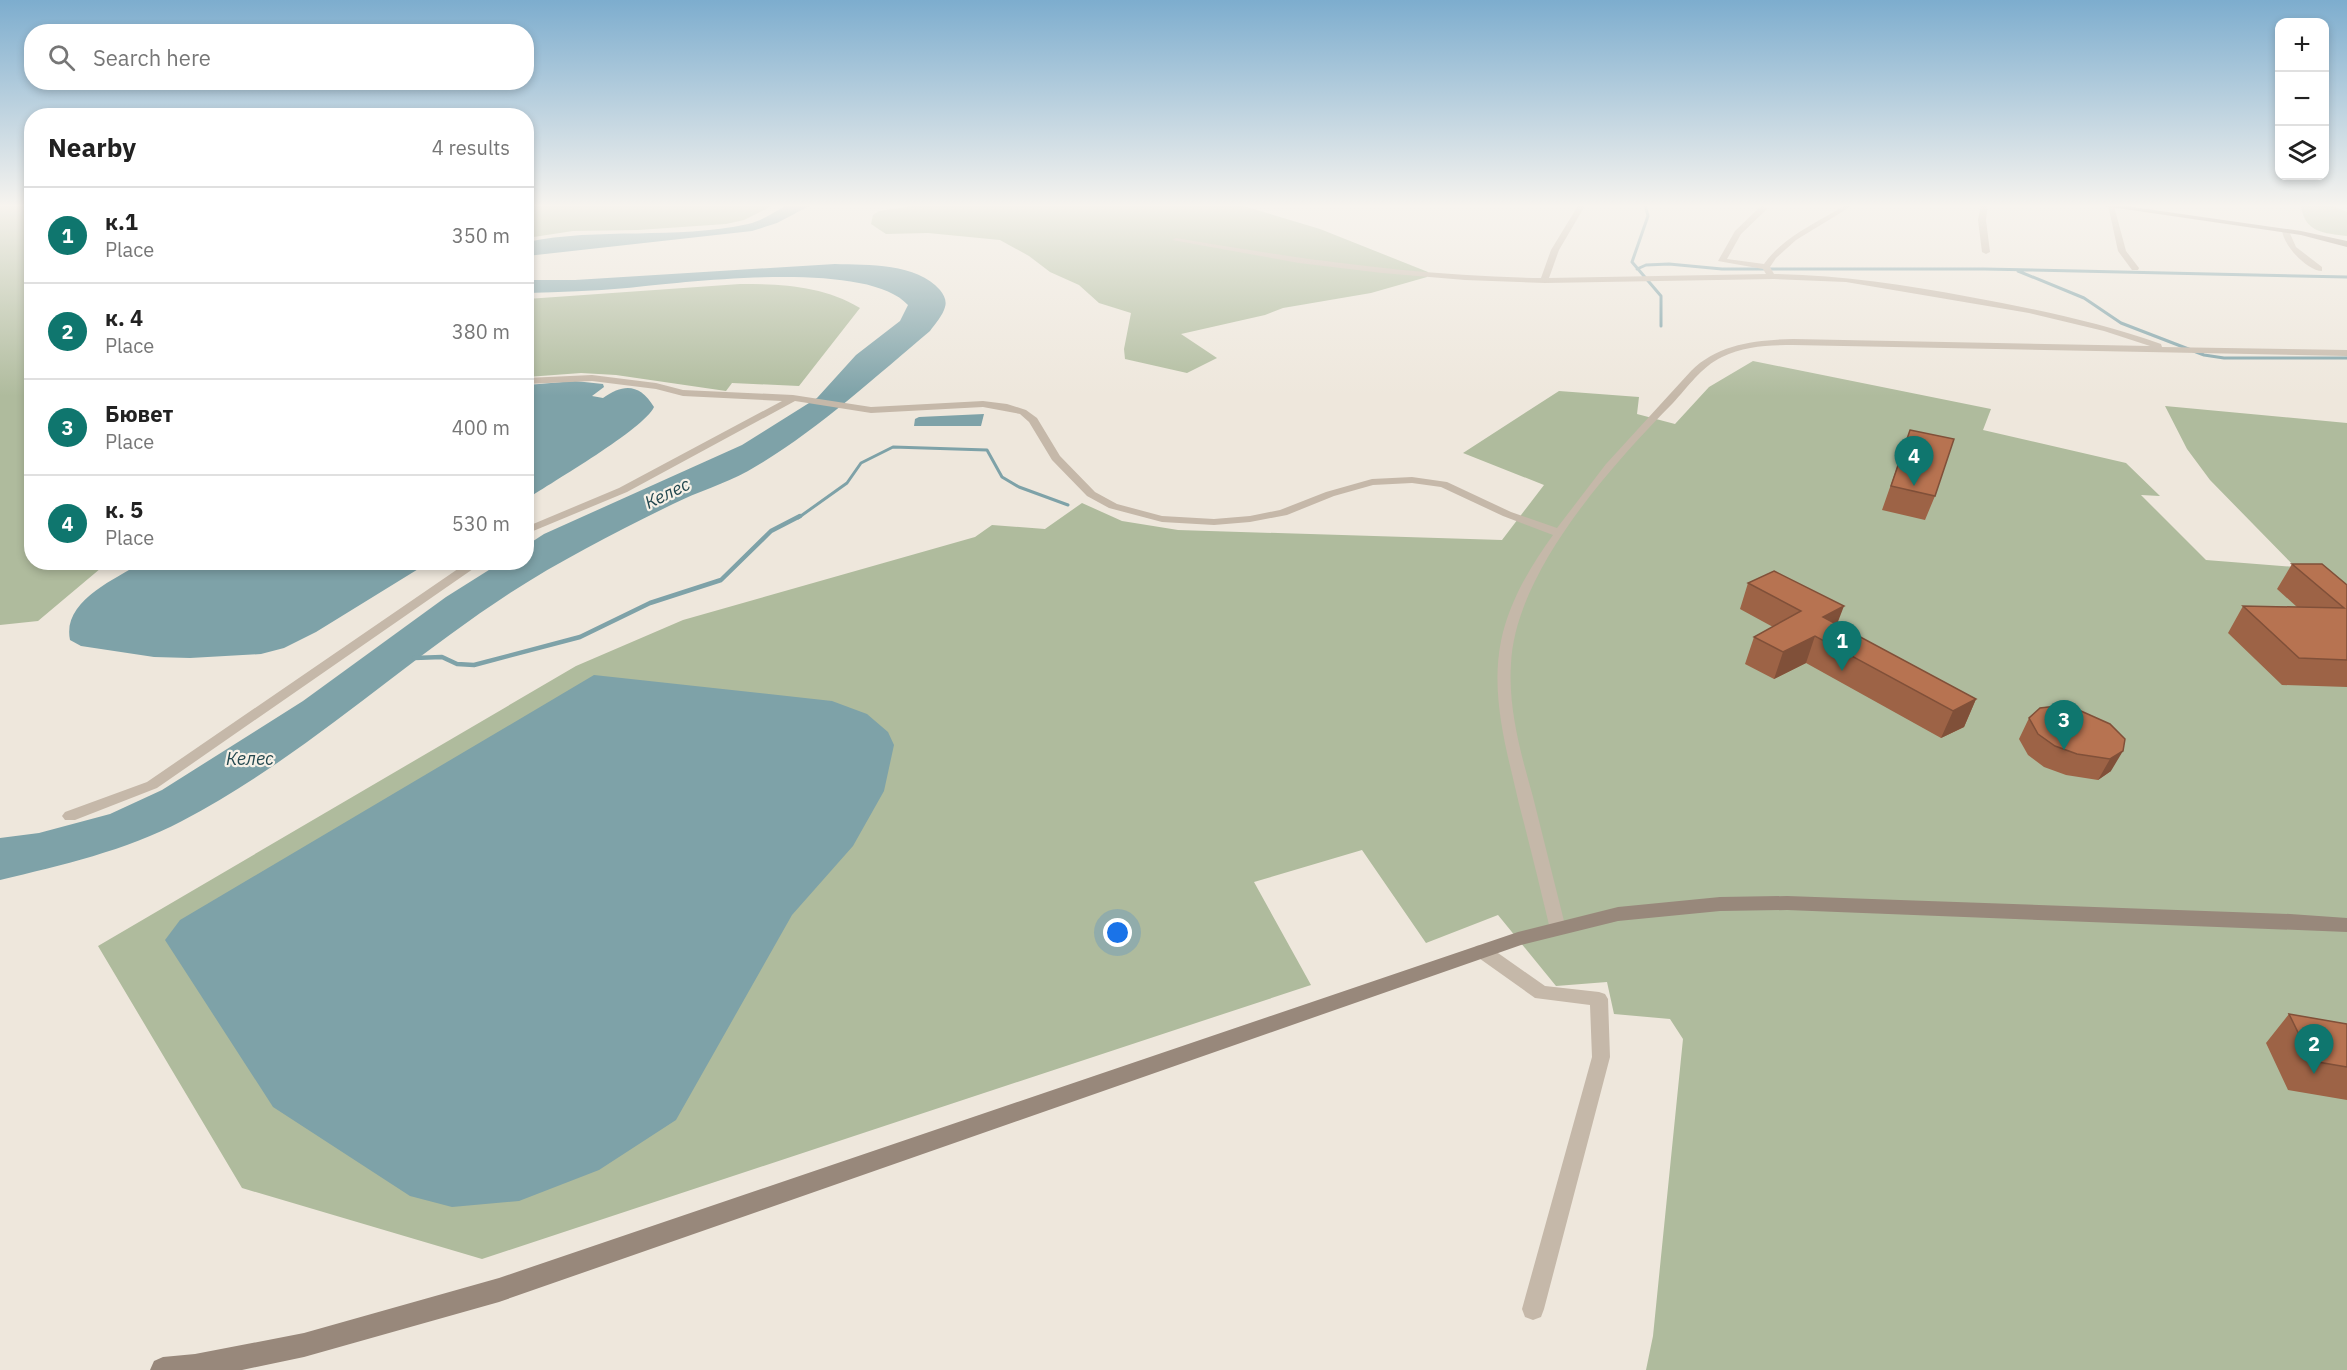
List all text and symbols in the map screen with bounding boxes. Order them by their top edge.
map controls [2275,18,2329,180]
button: + [2275,18,2329,72]
search box [24,24,534,90]
icon: search [45,41,78,74]
text: Search here [93,43,211,72]
button: − [2275,72,2329,126]
button: layers [2275,126,2329,180]
text: Nearby [48,130,136,164]
text: 4 results [432,134,510,161]
text: к.1 [105,207,138,236]
text: 1 [62,222,74,249]
text: 350 m [452,222,510,249]
text: Place [105,236,154,263]
text: к. 4 [105,303,143,332]
text: 2 [62,318,74,345]
text: 380 m [452,318,510,345]
text: Place [105,332,154,359]
text: Бювет [105,399,173,428]
text: 3 [62,414,74,441]
text: 400 m [452,414,510,441]
text: Place [105,428,154,455]
pin: 4 [1894,436,1934,486]
water label: Келес [640,472,694,514]
text: к. 5 [105,495,143,524]
text: 4 [62,510,74,537]
text: 530 m [452,510,510,537]
text: Place [105,524,154,551]
pin: 1 [1822,622,1862,671]
pin: 3 [2044,700,2084,750]
water label: Келес [226,747,274,770]
your location [1103,918,1132,947]
pin: 2 [2294,1024,2334,1074]

